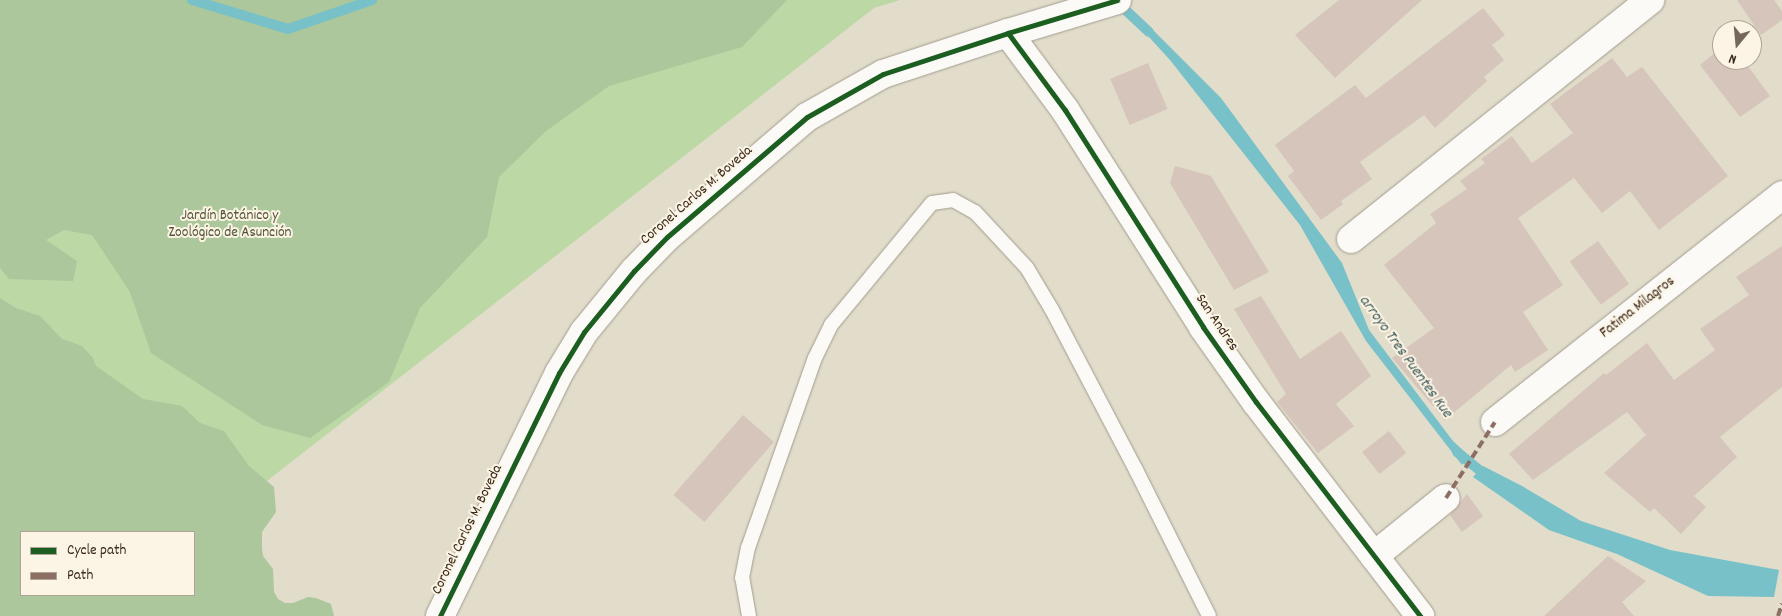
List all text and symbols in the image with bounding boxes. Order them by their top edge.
north arrow [1712,20,1762,70]
text: N [1727,48,1739,69]
street label: Coronel Carlos M. Boveda [637,143,757,249]
park label: Jardín Botánico y Zoológico de Asunción [168,207,292,242]
street label: Fatima Milagros [1597,273,1679,343]
street label: San Andres [1190,291,1242,355]
water label: arroyo Tres Puentes Kue [1354,292,1456,422]
street label: Coronel Carlos M. Boveda [429,462,507,598]
legend [20,531,195,596]
text: Cycle path [67,540,126,562]
text: Path [67,565,93,587]

